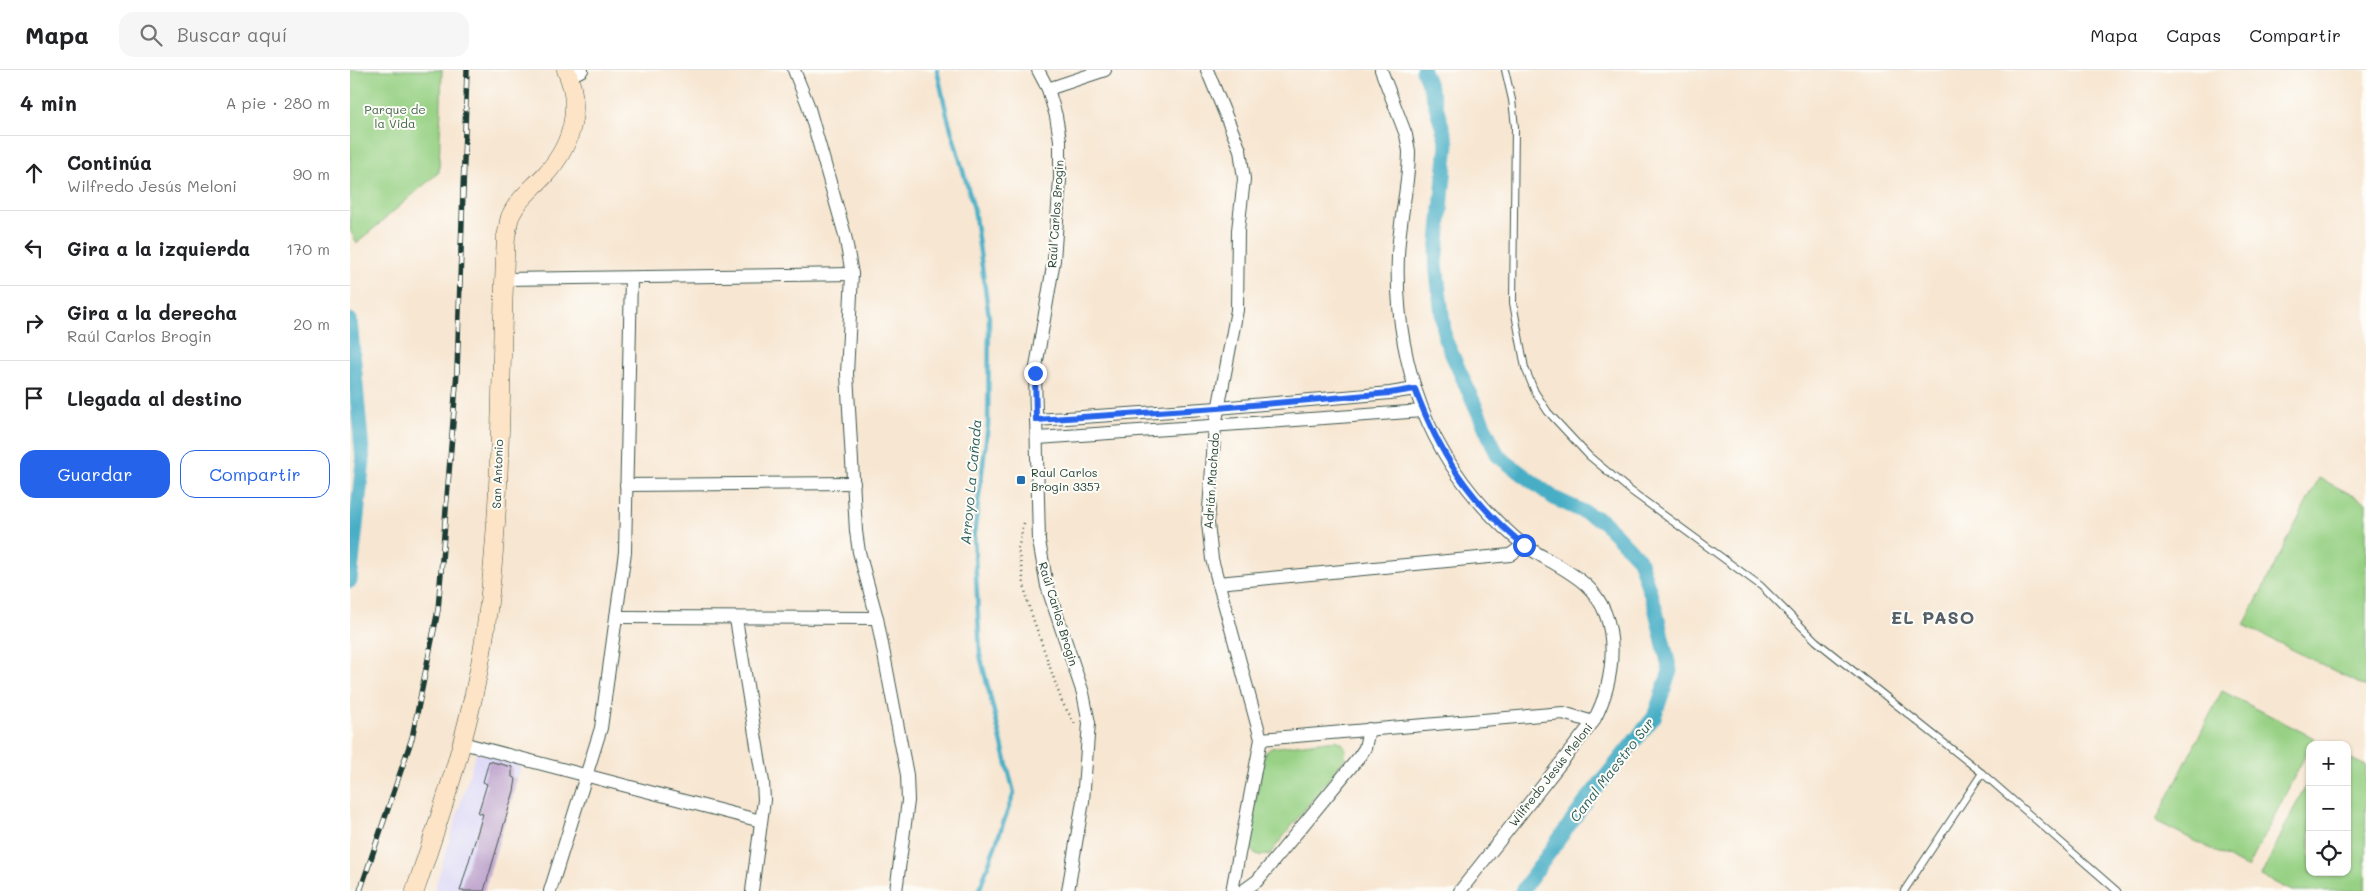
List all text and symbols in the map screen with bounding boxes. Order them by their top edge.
search box [119,12,469,57]
text: Mapa [25,19,89,50]
icon: search [137,21,165,49]
text: Buscar aquí [177,22,287,47]
text: Mapa [2090,23,2138,47]
text: Capas [2166,23,2221,47]
text: Compartir [2249,23,2341,47]
text: 4 min [20,89,77,116]
text: A pie · 280 m [226,92,330,113]
park label: Parque de la Vida [364,101,426,131]
text: Continúa [67,150,152,175]
icon: ahead [20,159,48,187]
street label: Raúl Carlos Brogin [1043,159,1067,269]
text: 90 m [293,163,330,184]
text: Wilfredo Jesús Meloni [67,175,237,196]
icon: left [20,234,48,262]
text: Gira a la izquierda [67,236,250,261]
text: 170 m [286,238,330,259]
text: Gira a la derecha [67,300,237,325]
icon: right [20,309,48,337]
text: 20 m [293,313,330,334]
text: Raúl Carlos Brogin [67,325,211,346]
route end [1024,362,1047,385]
icon: arrive [20,384,48,412]
text: Llegada al destino [67,386,242,411]
water label: Arroyo La Cañada [956,419,985,545]
street label: Adrián Machado [1200,432,1222,530]
street label: San Antonio [488,439,506,509]
button: Guardar [20,450,170,498]
button: Compartir [180,450,330,498]
place label: Raul Carlos Brogin 3357 [1031,464,1101,494]
marker: Raul Carlos Brogin 3357 [1015,474,1027,486]
route start [1513,534,1536,557]
street label: Raúl Carlos Brogin [1035,560,1082,668]
district label: EL PASO [1891,605,1975,629]
water label: Canal Maestro Sur [1565,714,1658,826]
street label: Wilfredo Jesús Meloni [1505,719,1596,830]
map controls [2306,741,2351,876]
button: + [2306,741,2351,786]
button: − [2306,786,2351,831]
button: locate [2306,831,2351,876]

